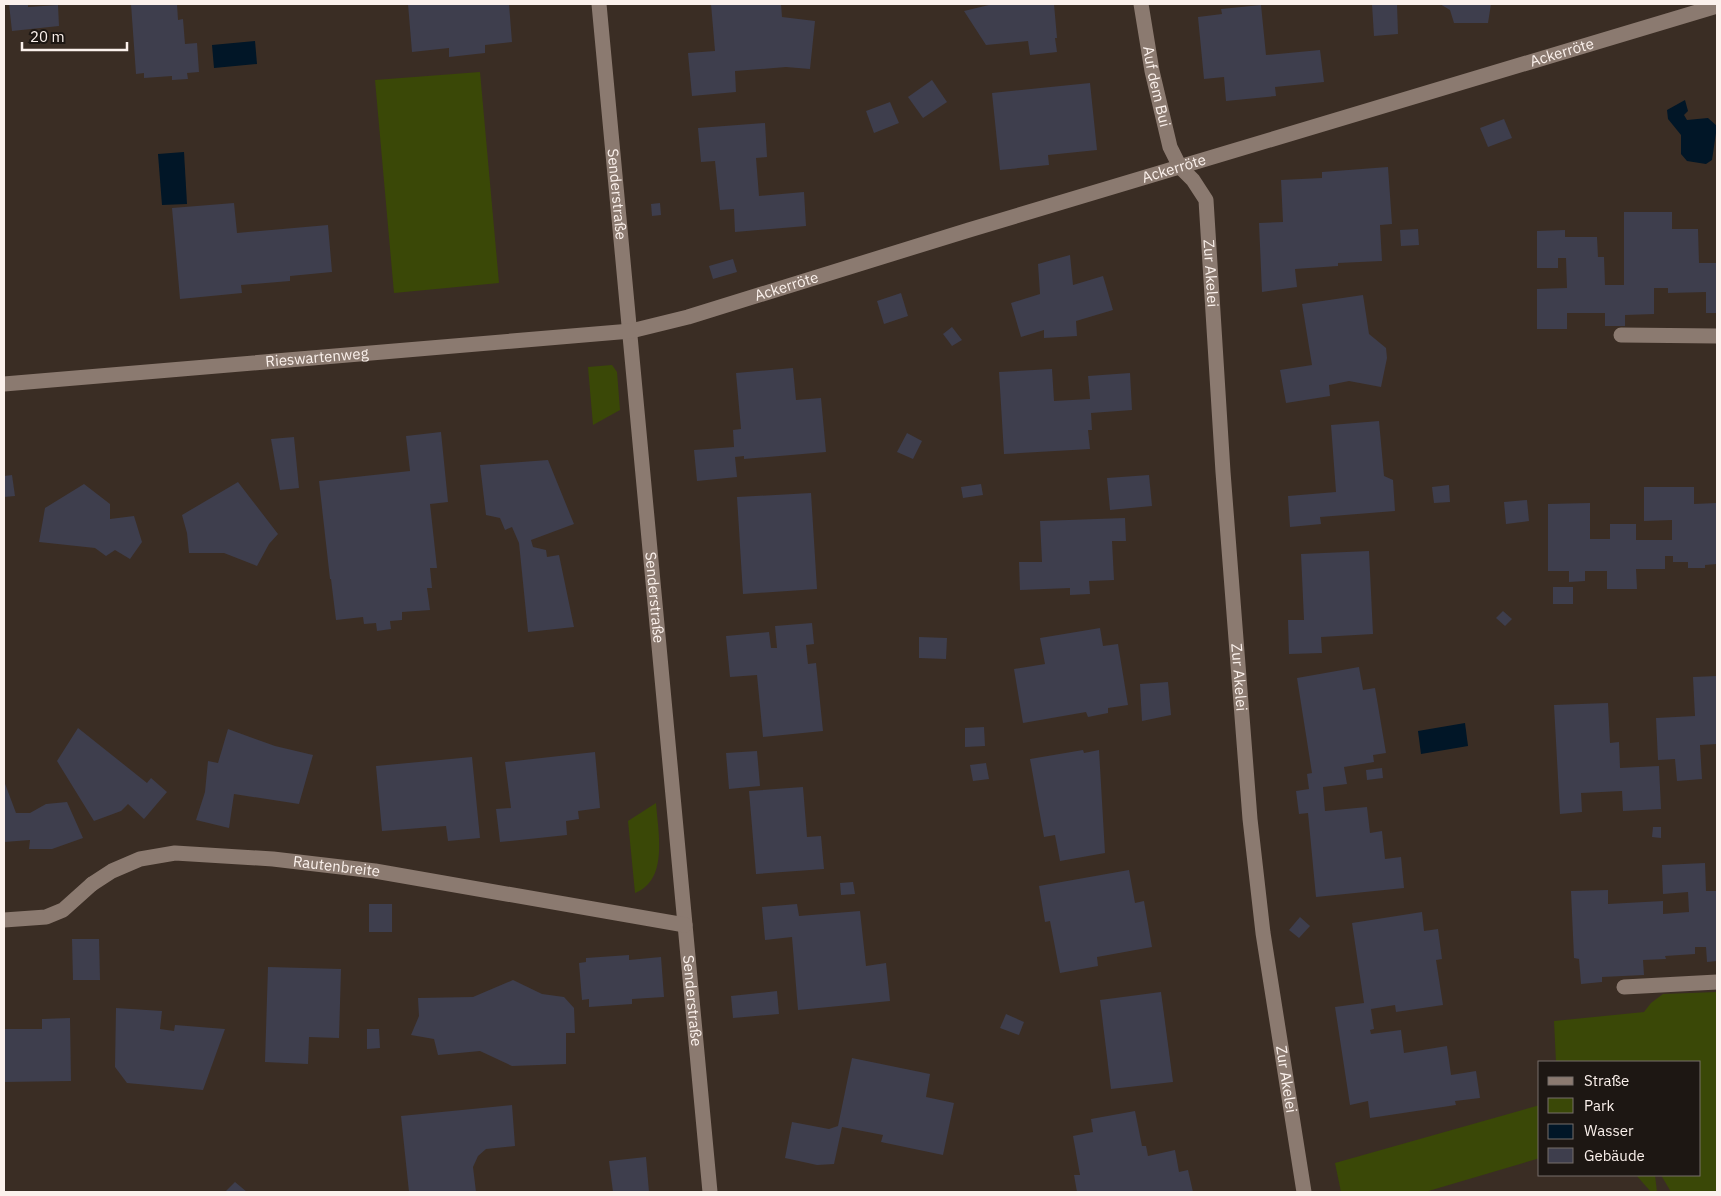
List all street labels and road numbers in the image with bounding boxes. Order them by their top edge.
street label: Ackerröte [1527,33,1596,71]
street label: Auf dem Bui [1139,45,1175,129]
street label: Senderstraße [604,148,631,241]
street label: Ackerröte [1139,150,1208,187]
street label: Zur Akelei [1199,239,1223,308]
street label: Ackerröte [752,267,821,305]
street label: Rieswartenweg [265,343,369,371]
street label: Senderstraße [641,551,669,644]
street label: Zur Akelei [1227,643,1252,712]
street label: Rautenbreite [292,851,382,881]
street label: Senderstraße [679,954,706,1047]
street label: Zur Akelei [1272,1044,1301,1114]

